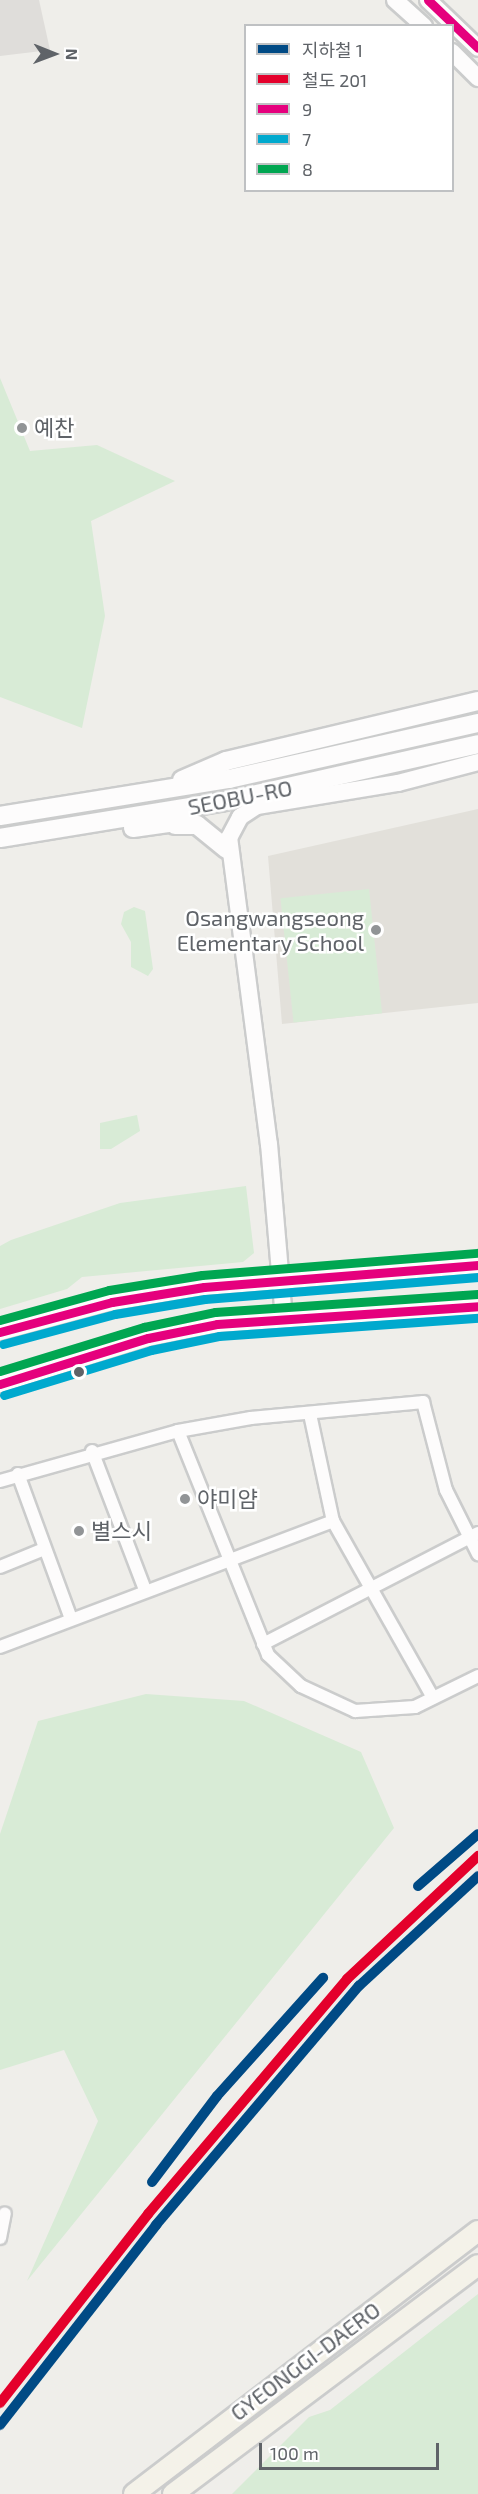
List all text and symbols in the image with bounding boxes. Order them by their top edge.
north arrow [24,24,84,84]
legend [244,24,454,192]
text: 지하철 1 [302,39,363,61]
text: N [63,48,82,60]
text: 철도 201 [302,69,367,91]
text: 9 [302,98,312,120]
text: 7 [302,128,311,150]
text: 8 [302,158,313,180]
place label: 예찬 [34,415,74,441]
marker: 예찬 [15,421,29,435]
street label: SEOBU-RO [186,774,294,820]
place label: Osangwangseong Elementary School [176,904,364,956]
marker: Osangwangseong Elementary School [369,923,383,937]
unlabelled marker [73,1366,85,1378]
place label: 야미얌 [197,1486,258,1512]
marker: 야미얌 [178,1492,192,1506]
place label: 별스시 [91,1518,152,1544]
marker: 별스시 [72,1524,86,1538]
street label: GYEONGGI-DAERO [225,2296,385,2426]
scale bar [262,2431,442,2469]
text: 100 m [270,2442,319,2464]

